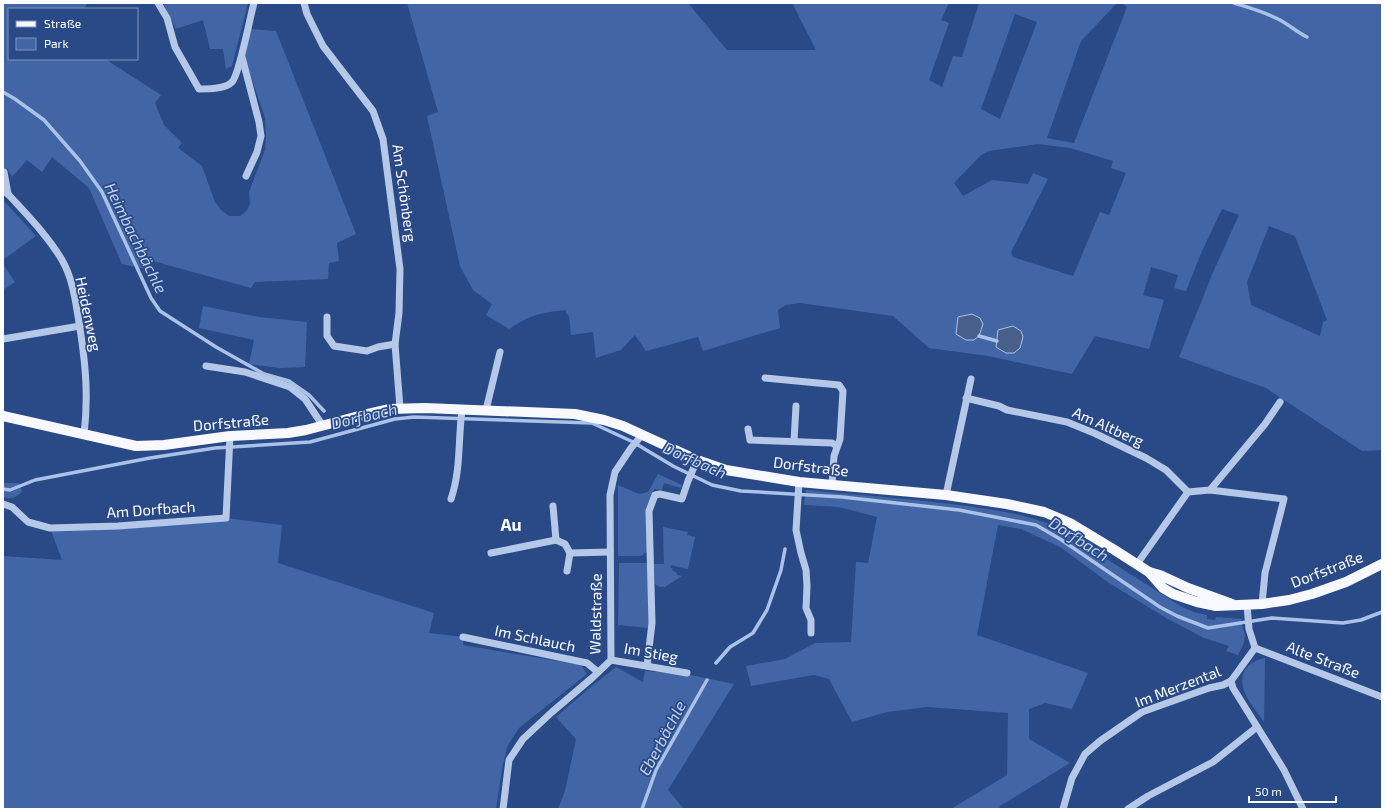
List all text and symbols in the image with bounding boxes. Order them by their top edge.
legend [8,8,138,60]
text: Straße [44,16,81,30]
text: Park [44,36,69,50]
street label: Am Schönberg [389,143,421,243]
water label: Heimbachbächle [101,179,172,297]
street label: Heidenweg [72,275,106,353]
water label: Dorfbach [329,399,399,432]
street label: Am Altberg [1070,402,1147,450]
street label: Dorfstraße [192,410,270,434]
water label: Dorfbach [661,437,730,482]
street label: Dorfstraße [772,452,850,480]
street label: Am Dorfbach [106,497,196,521]
water label: Dorfbach [1046,512,1113,565]
district label: Au [500,514,522,534]
street label: Dorfstraße [1288,547,1365,591]
street label: Waldstraße [585,573,605,655]
street label: Im Schlauch [493,621,577,655]
street label: Alte Straße [1284,637,1363,681]
street label: Im Stieg [623,638,680,666]
street label: Im Merzental [1132,661,1224,711]
water label: Eberbächle [634,697,689,778]
scale bar [1249,778,1336,804]
text: 50 m [1255,784,1282,798]

